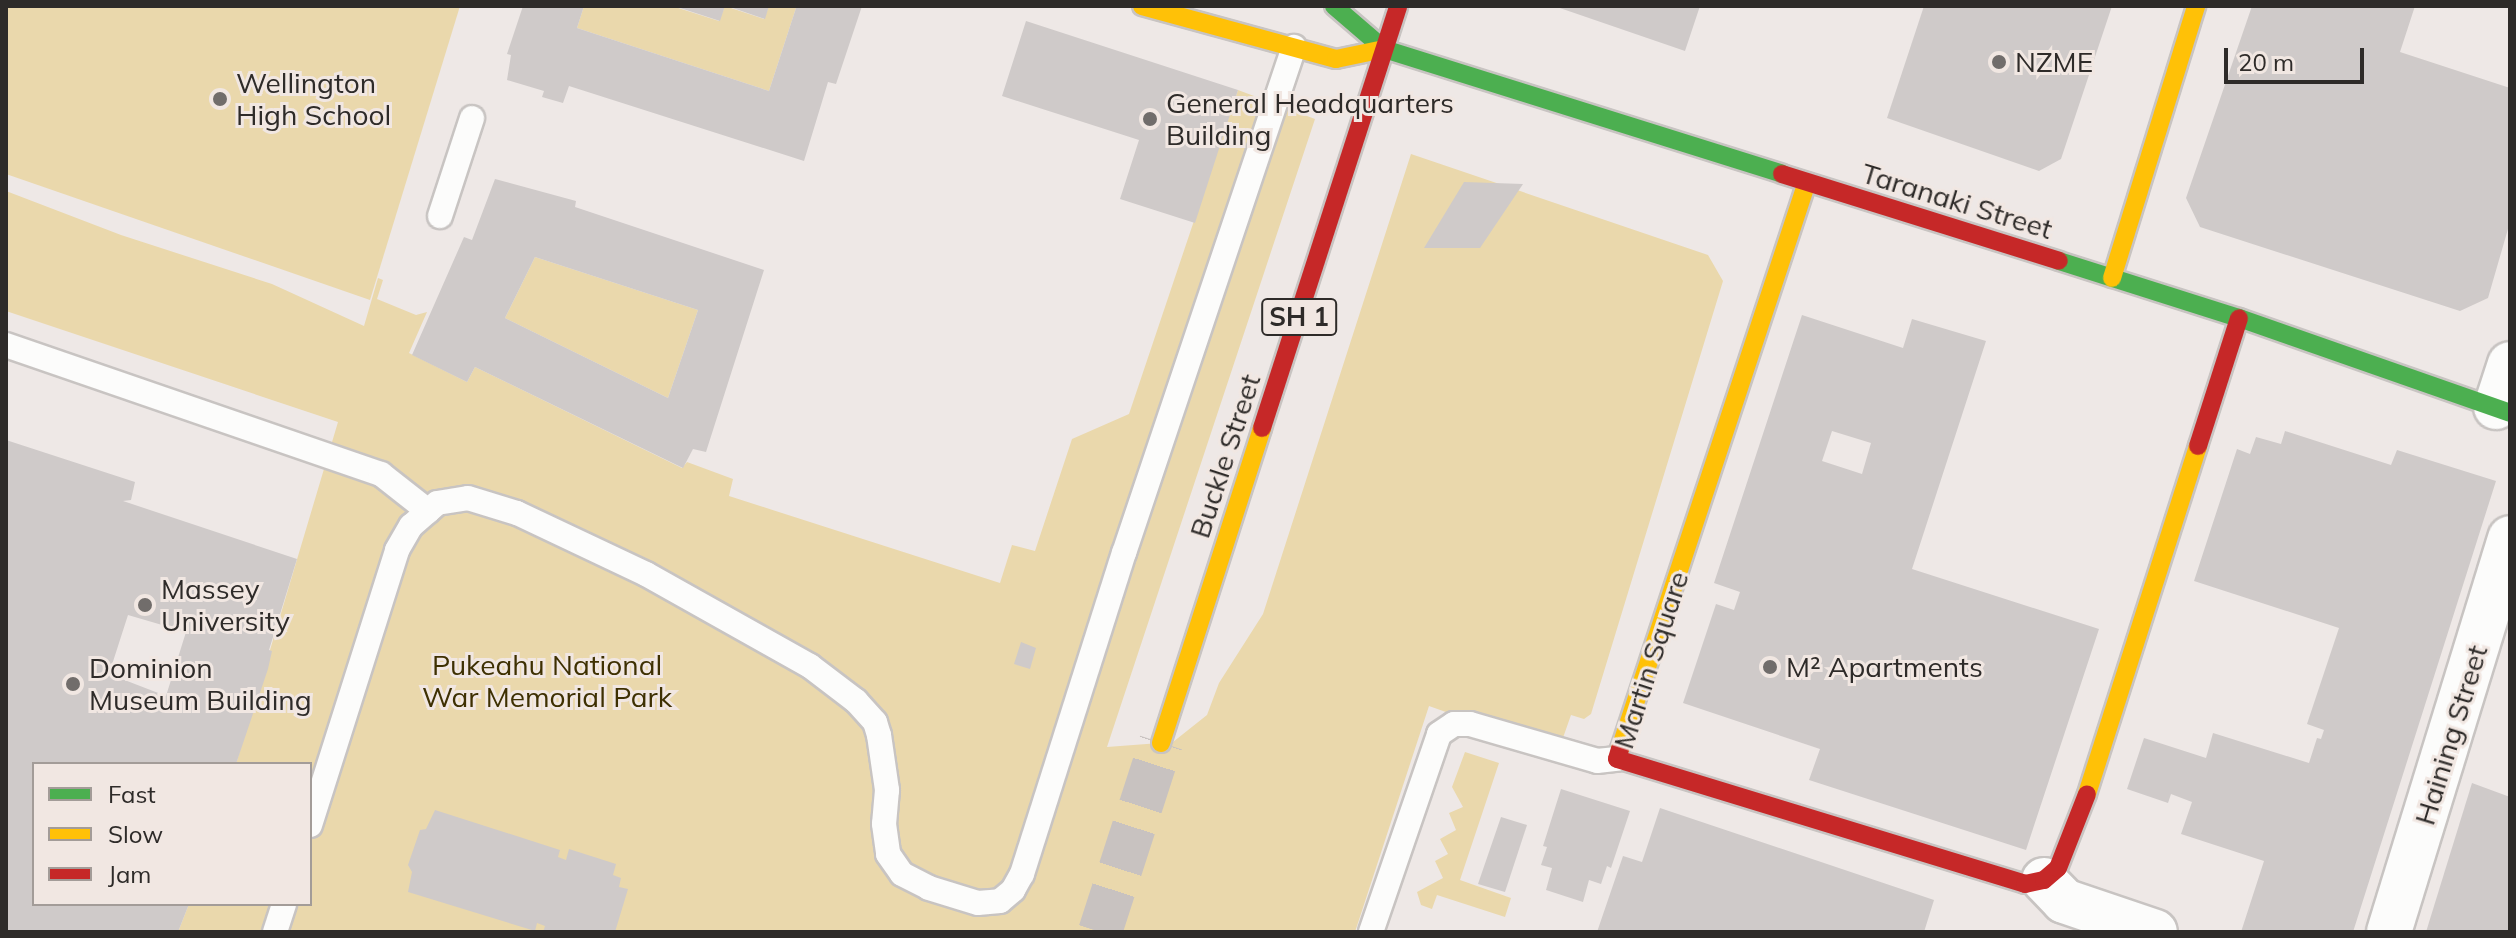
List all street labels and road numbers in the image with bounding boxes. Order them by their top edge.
street label: Taranaki Street [1858,156,2056,246]
road number: SH 1 [1261,295,1337,339]
street label: Buckle Street [1183,370,1267,542]
street label: Martin Square [1607,567,1695,753]
street label: Haining Street [2408,641,2494,829]

